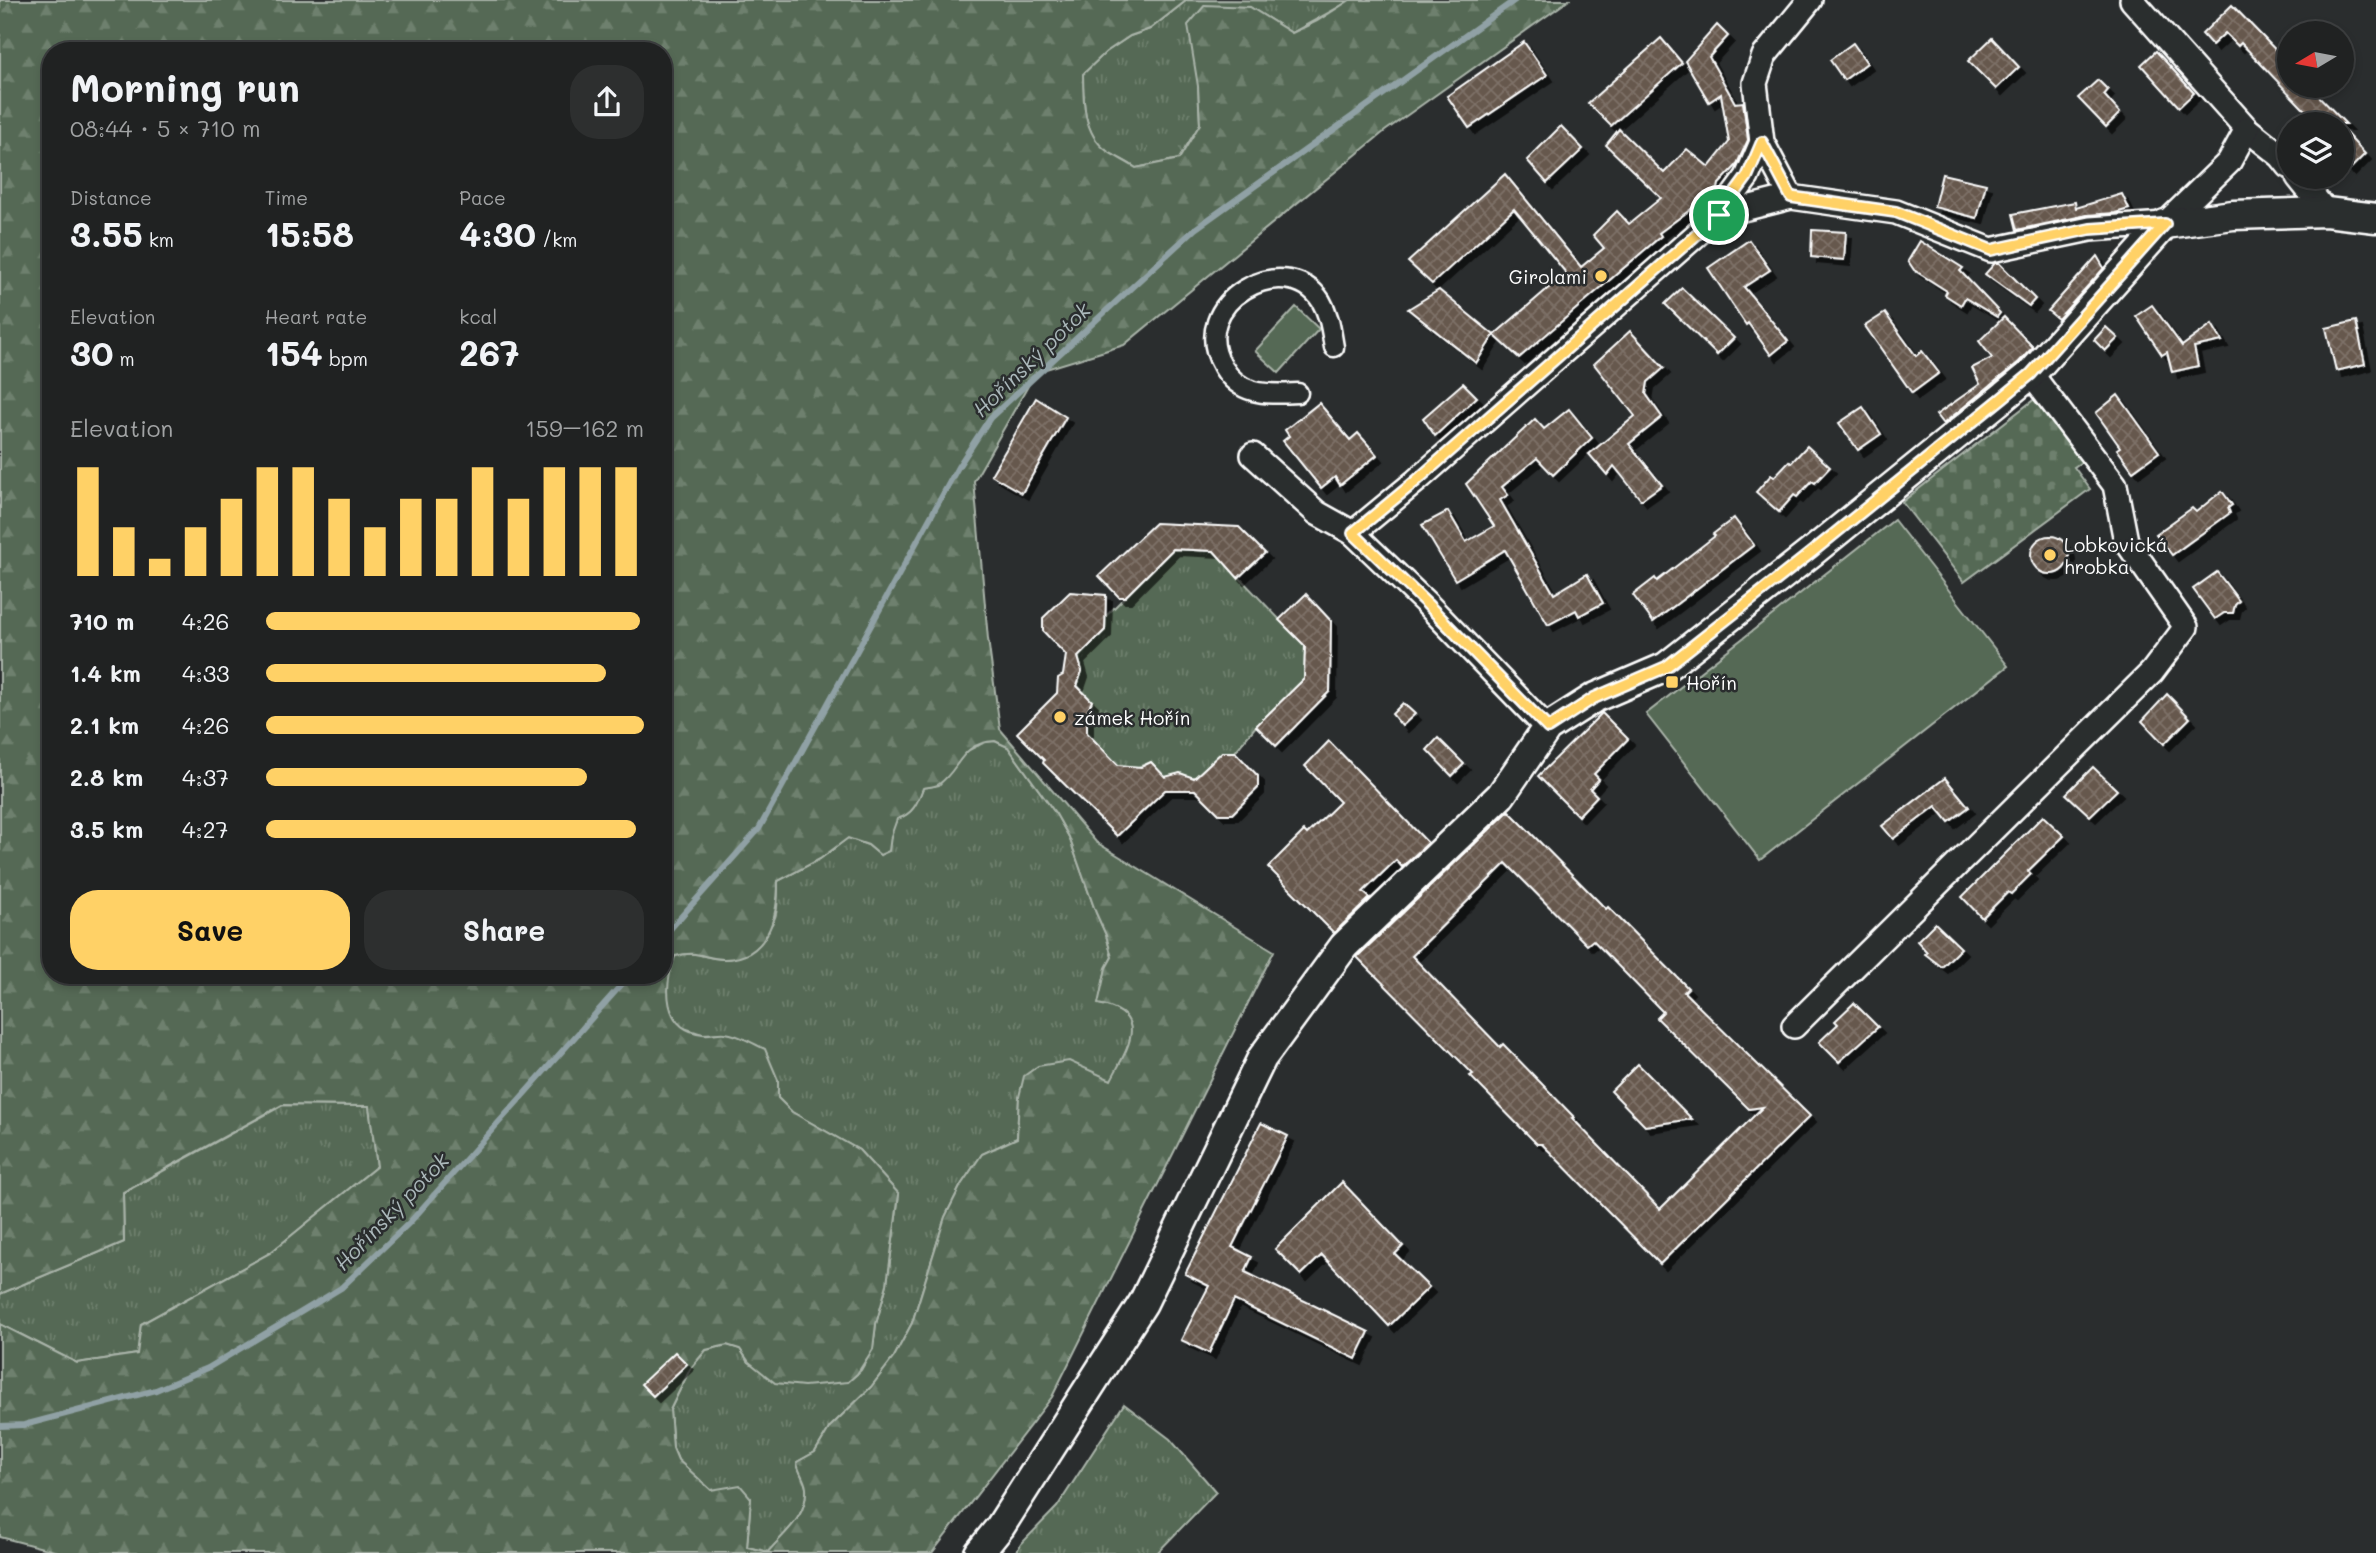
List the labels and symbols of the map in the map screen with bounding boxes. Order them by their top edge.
north arrow [2277,21,2354,98]
pin [1689,185,1749,245]
place label: Girolami [1509,264,1587,289]
marker: Girolami [1593,268,1609,284]
water label: Hořínský potok [966,295,1096,422]
place label: Lobkovická hrobka [2064,532,2168,579]
marker: Lobkovická hrobka [2042,547,2058,563]
place label: Hořín [1686,670,1737,695]
marker: Hořín [1664,674,1680,690]
place label: zámek Hořín [1074,705,1190,730]
marker: zámek Hořín [1052,709,1068,725]
water label: Hořínský potok [328,1146,455,1276]

